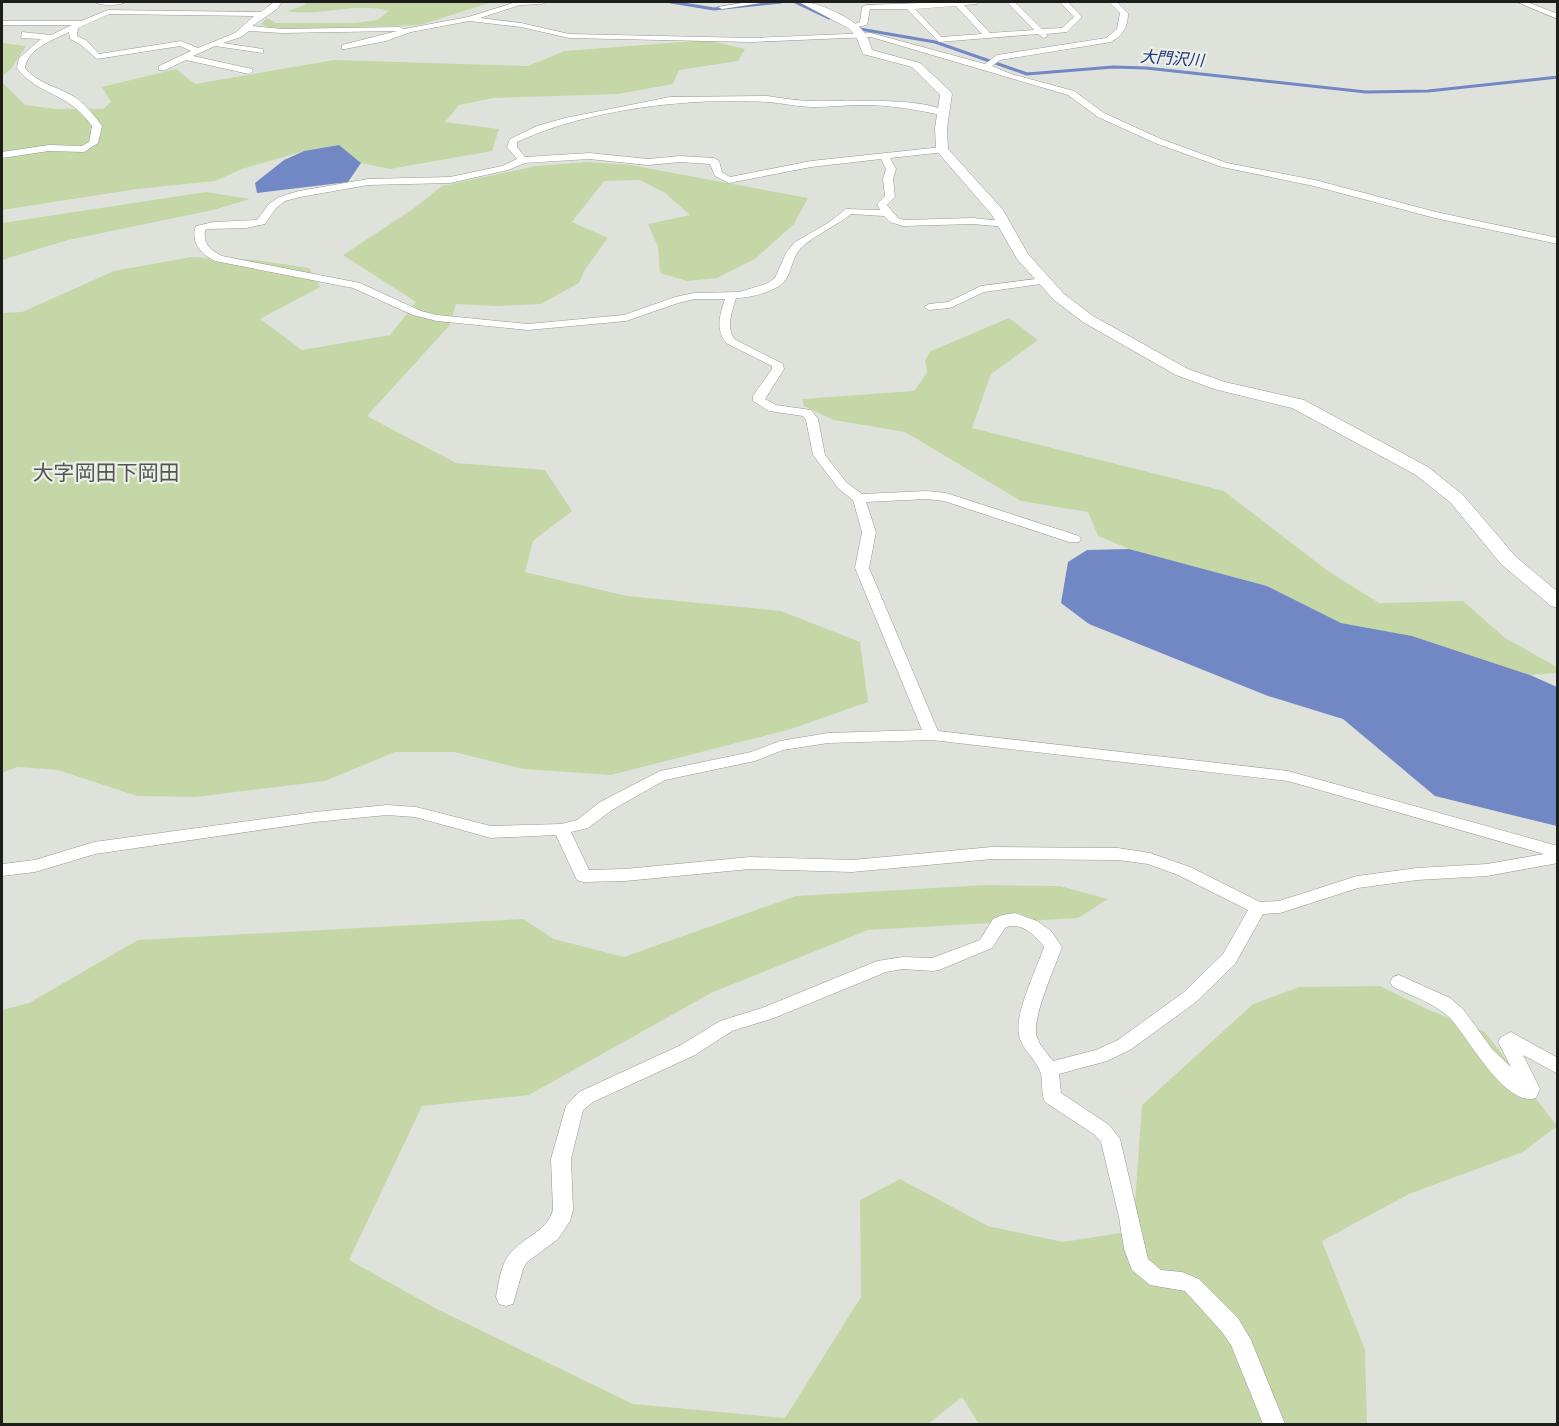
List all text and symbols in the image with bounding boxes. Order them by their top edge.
water label: 大門沢川 [1139,46,1207,70]
district label: 大字岡田下岡田 [33,459,180,486]

